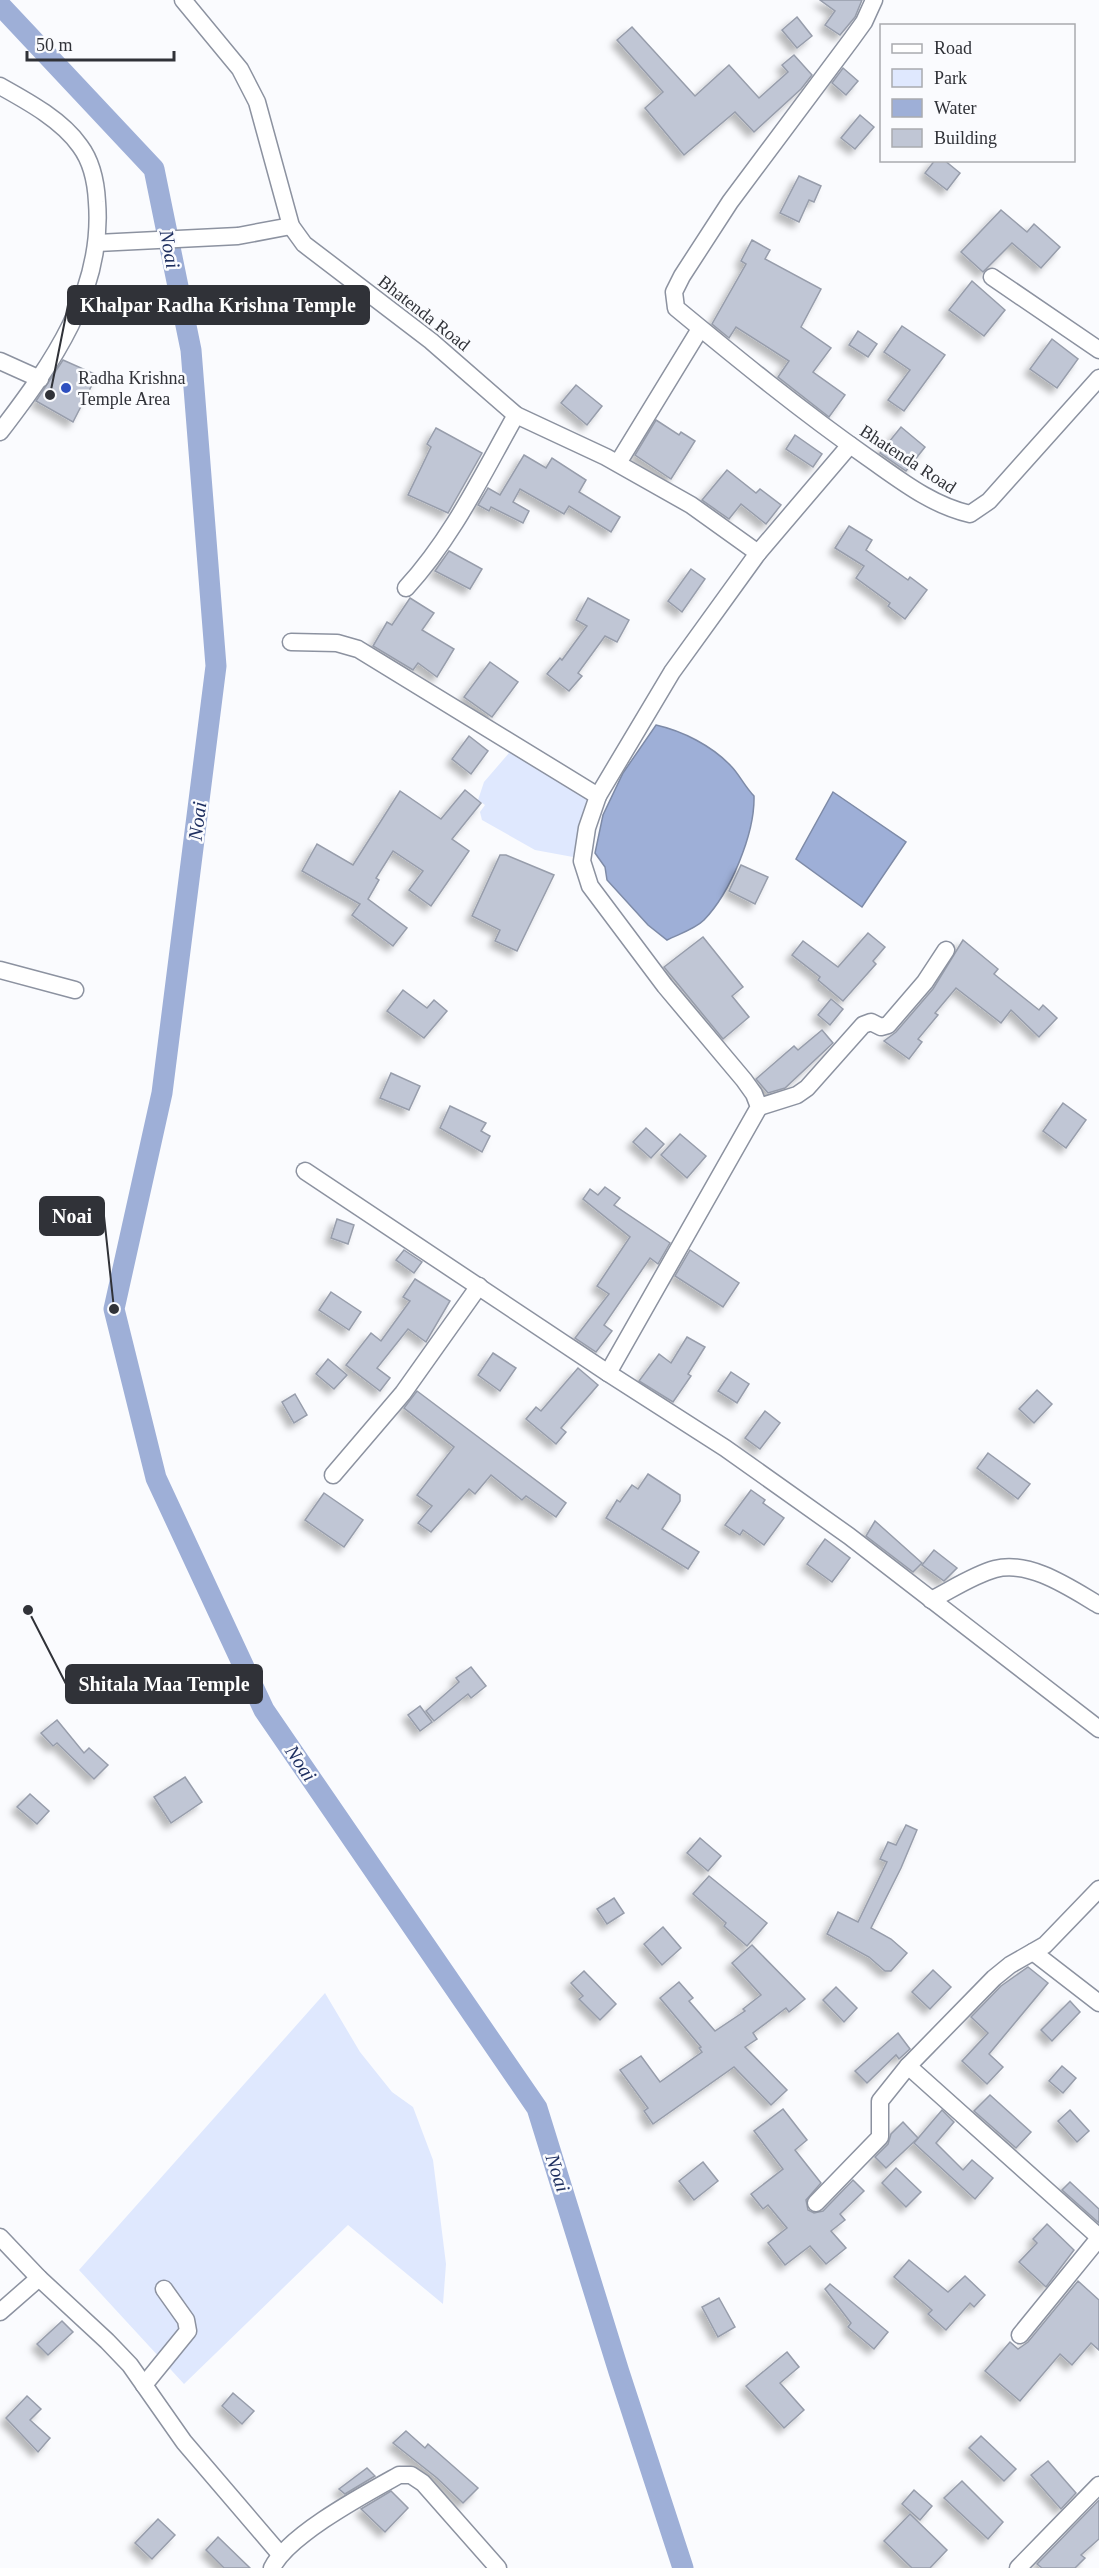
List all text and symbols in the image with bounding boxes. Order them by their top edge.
scale bar [27,24,174,62]
legend [880,24,1075,162]
text: 50 m [36,35,73,55]
text: Road [934,38,972,58]
text: Park [934,68,967,88]
text: Water [934,98,977,118]
text: Building [934,128,997,148]
water label: Noai [155,227,185,270]
street label: Bhatenda Road [374,271,474,355]
callout: Khalpar Radha Krishna Temple [68,286,369,324]
text: Khalpar Radha Krishna Temple [80,294,356,317]
place label: Radha Krishna Temple Area [78,368,185,409]
marker: Radha Krishna Temple Area [59,381,73,395]
street label: Bhatenda Road [856,421,960,497]
water label: Noai [184,800,210,843]
callout: Noai [40,1197,104,1235]
text: Noai [52,1205,92,1227]
callout: Shitala Maa Temple [66,1665,262,1703]
text: Shitala Maa Temple [78,1673,250,1696]
water label: Noai [280,1740,321,1785]
water label: Noai [541,2150,574,2195]

